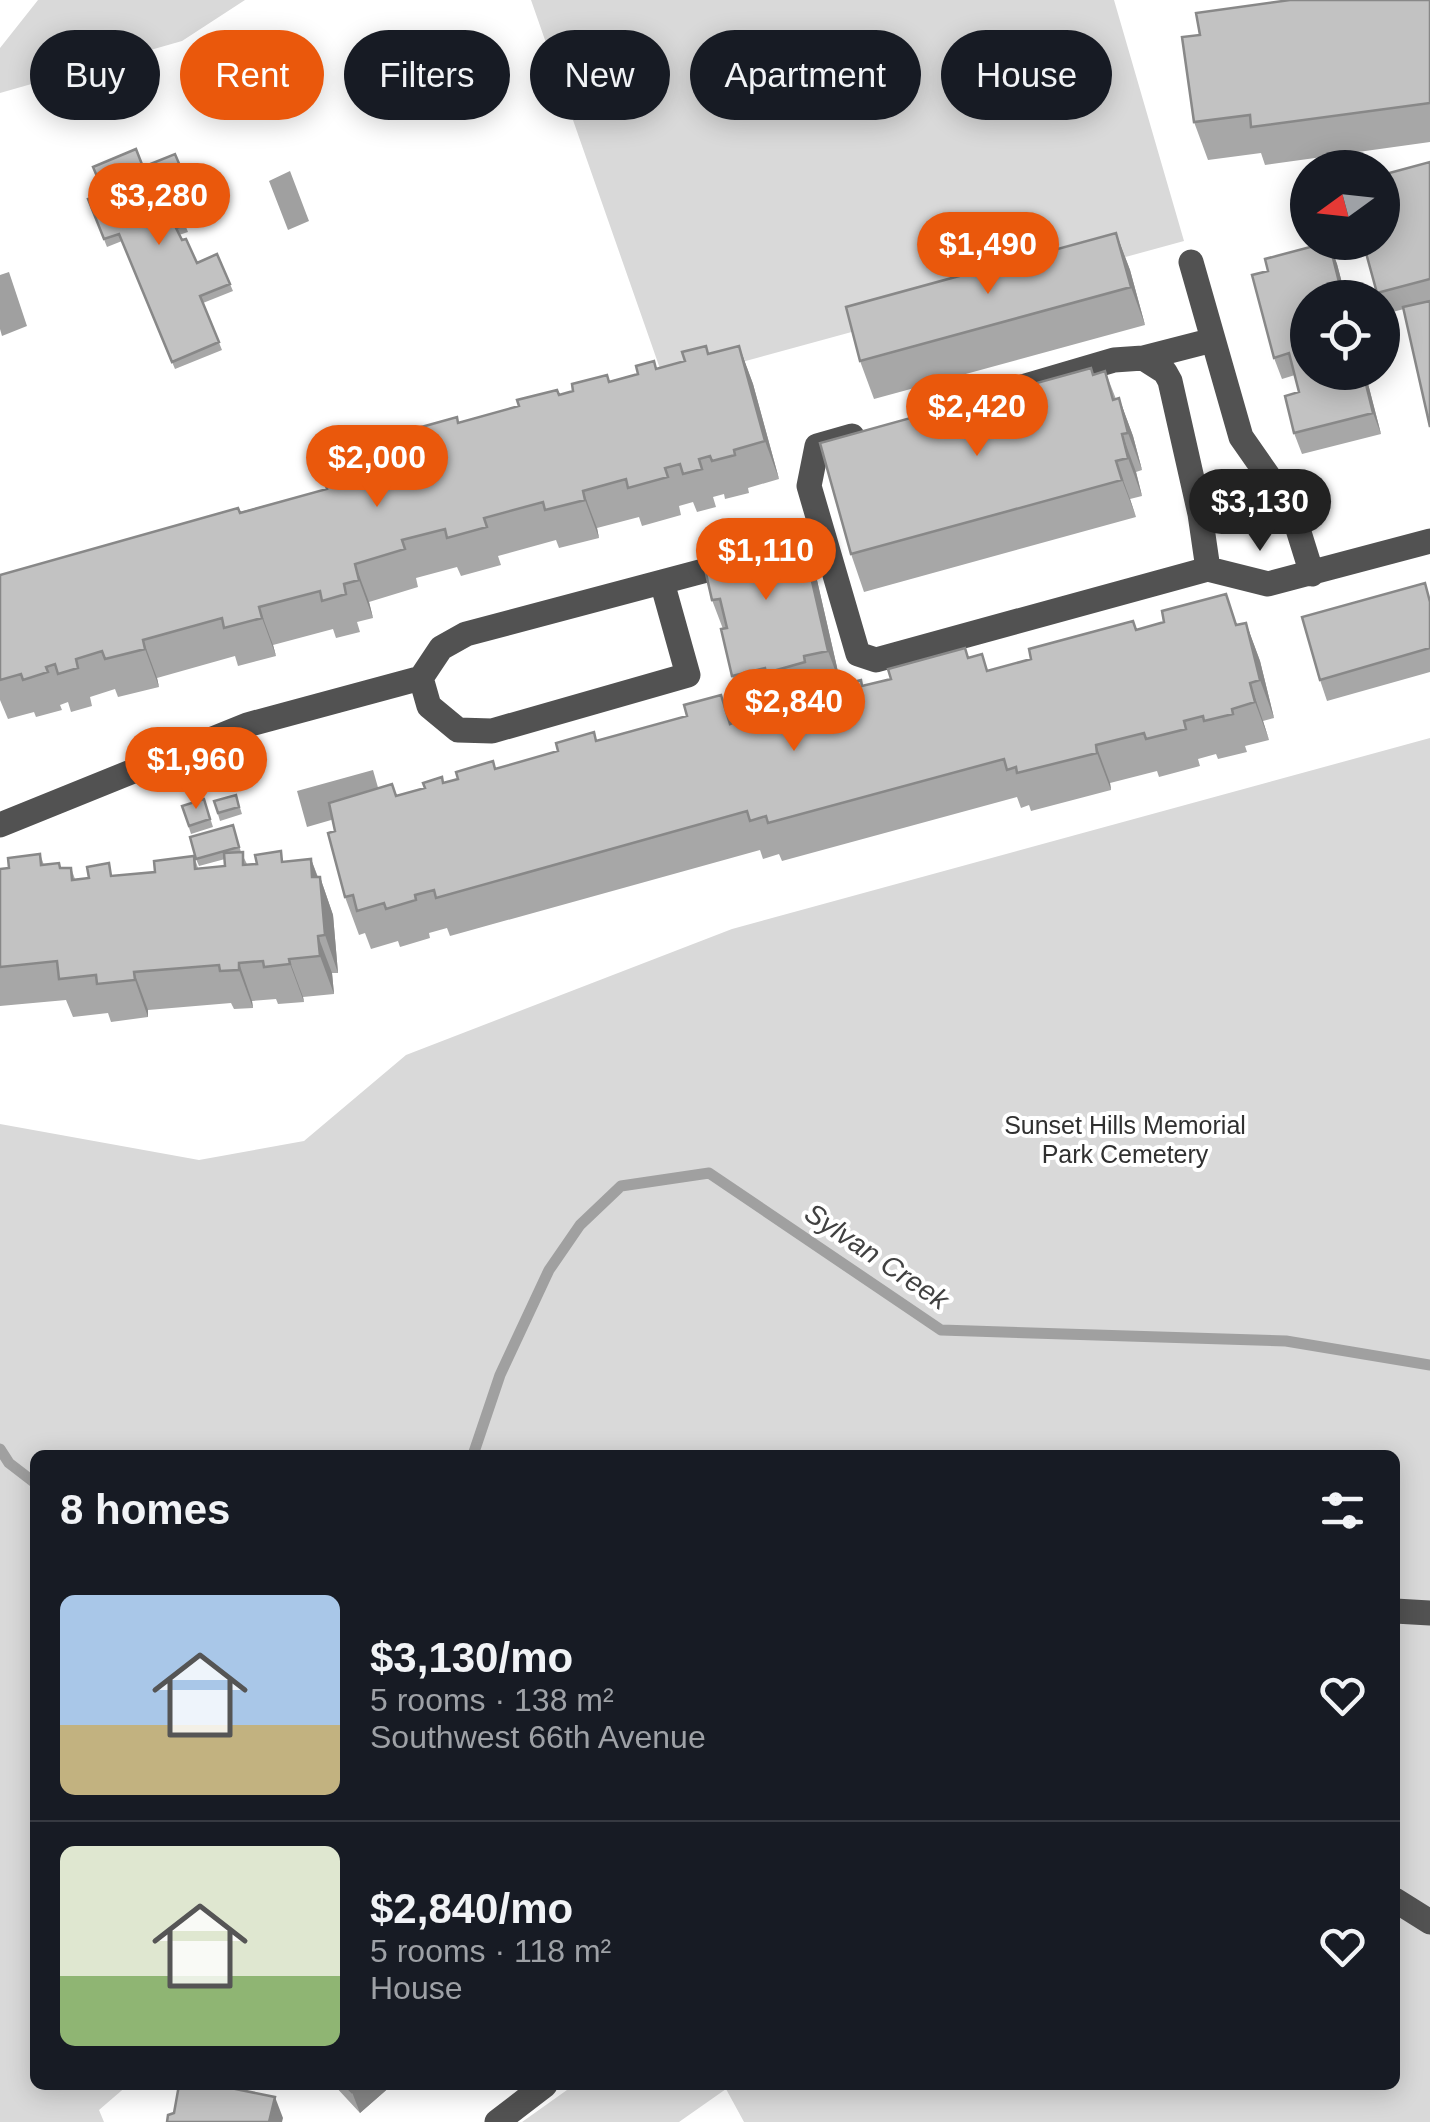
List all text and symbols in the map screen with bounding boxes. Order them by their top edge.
chip: Buy [30,30,160,120]
chip: Rent [180,30,324,120]
chip: Filters [344,30,510,120]
chip: New [530,30,670,120]
chip: Apartment [690,30,921,120]
chip: House [941,30,1112,120]
north arrow [1290,150,1400,260]
map controls [1290,150,1400,390]
pin: $3,280 [78,163,240,248]
text: $3,280 [110,177,208,213]
pin: $1,490 [907,212,1069,297]
text: $1,490 [939,226,1037,262]
button: locate [1290,280,1400,390]
pin: $2,420 [896,374,1058,459]
text: $2,420 [928,388,1026,424]
pin: $2,000 [296,425,458,510]
text: $2,000 [328,439,426,475]
pin: $3,130 [1179,469,1341,554]
text: $3,130 [1211,483,1309,519]
pin: $1,110 [685,518,847,603]
text: $1,110 [718,532,814,568]
pin: $2,840 [713,669,875,754]
text: $2,840 [745,683,843,719]
pin: $1,960 [115,727,277,812]
text: $1,960 [147,741,245,777]
park label: Sunset Hills Memorial Park Cemetery [1004,1111,1246,1168]
water label: Sylvan Creek [799,1197,956,1317]
icon: filters [1315,1483,1370,1538]
text: 8 homes [60,1486,230,1533]
text: $3,130/mo [370,1634,573,1681]
icon: home [140,1635,260,1755]
icon: heart [1315,1668,1370,1723]
text: 5 rooms · 138 m² [370,1682,614,1718]
text: Southwest 66th Avenue [370,1719,706,1755]
text: $2,840/mo [370,1885,573,1932]
icon: home [140,1886,260,2006]
icon: heart [1315,1919,1370,1974]
text: 5 rooms · 118 m² [370,1933,611,1969]
text: House [370,1970,463,2006]

